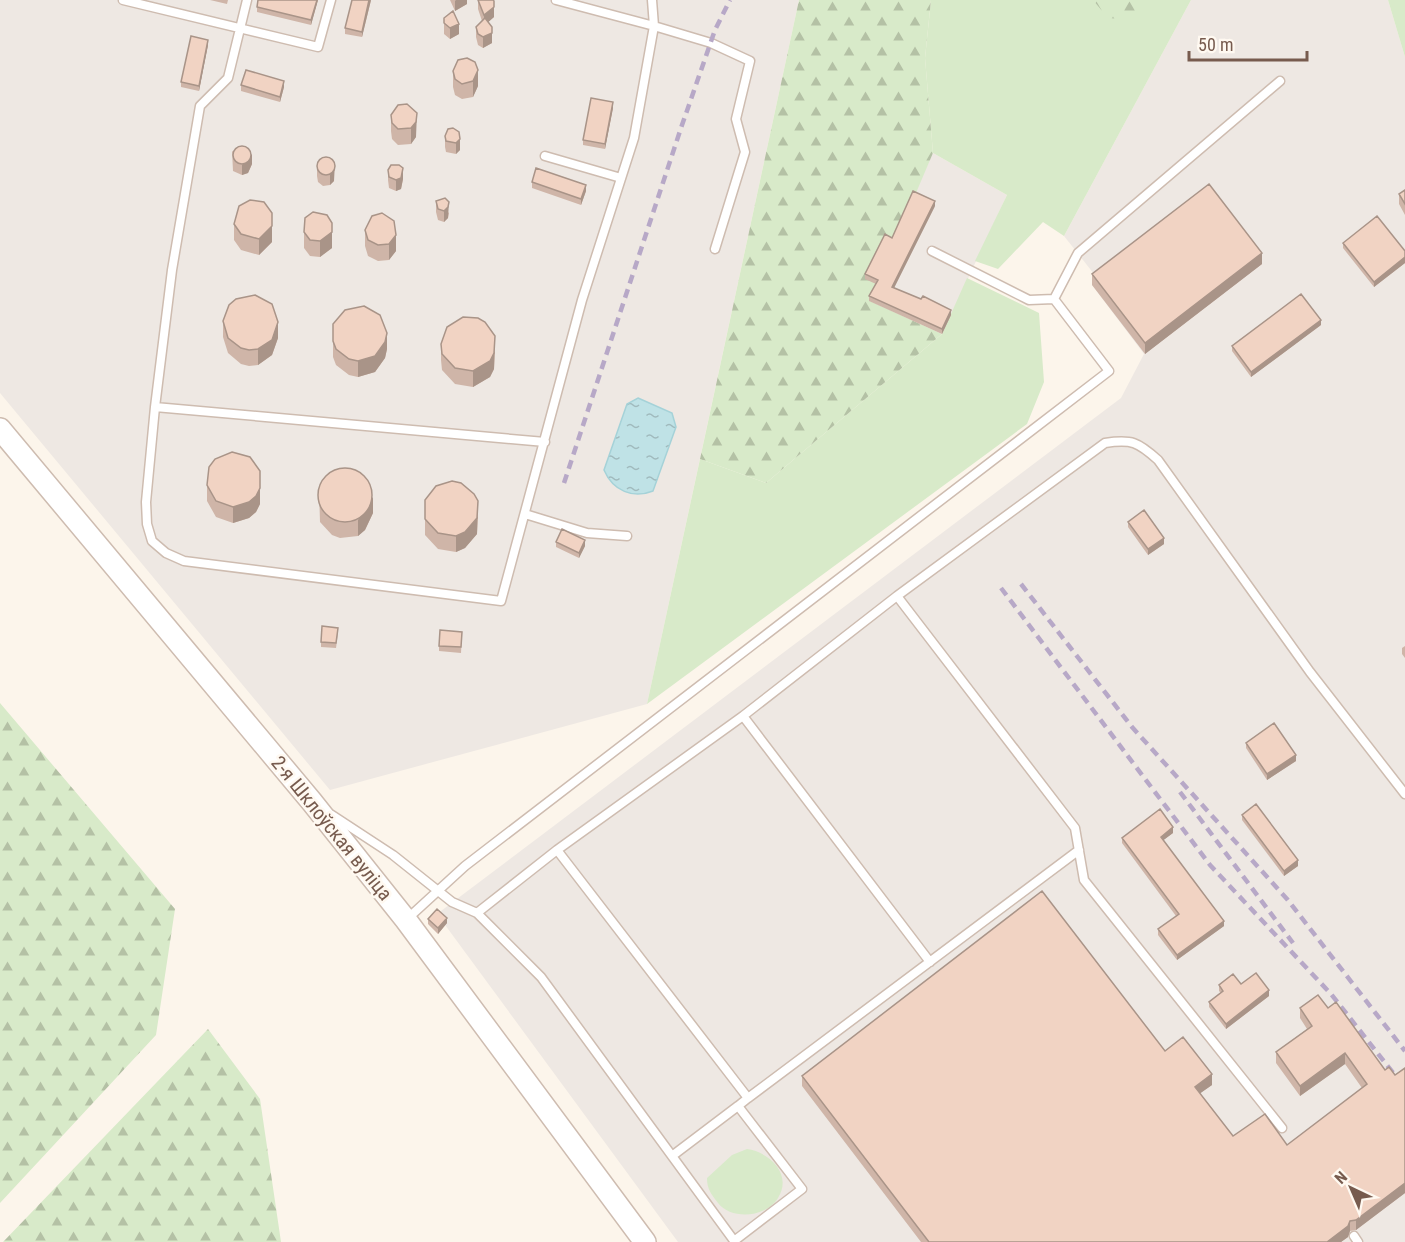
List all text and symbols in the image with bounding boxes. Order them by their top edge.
scale bar [1189,24,1308,62]
text: 50 m [1198,34,1233,55]
street label: 2-я Шклоўская вуліца [266,751,398,905]
north arrow [1321,1158,1381,1218]
text: N [1331,1167,1351,1188]

